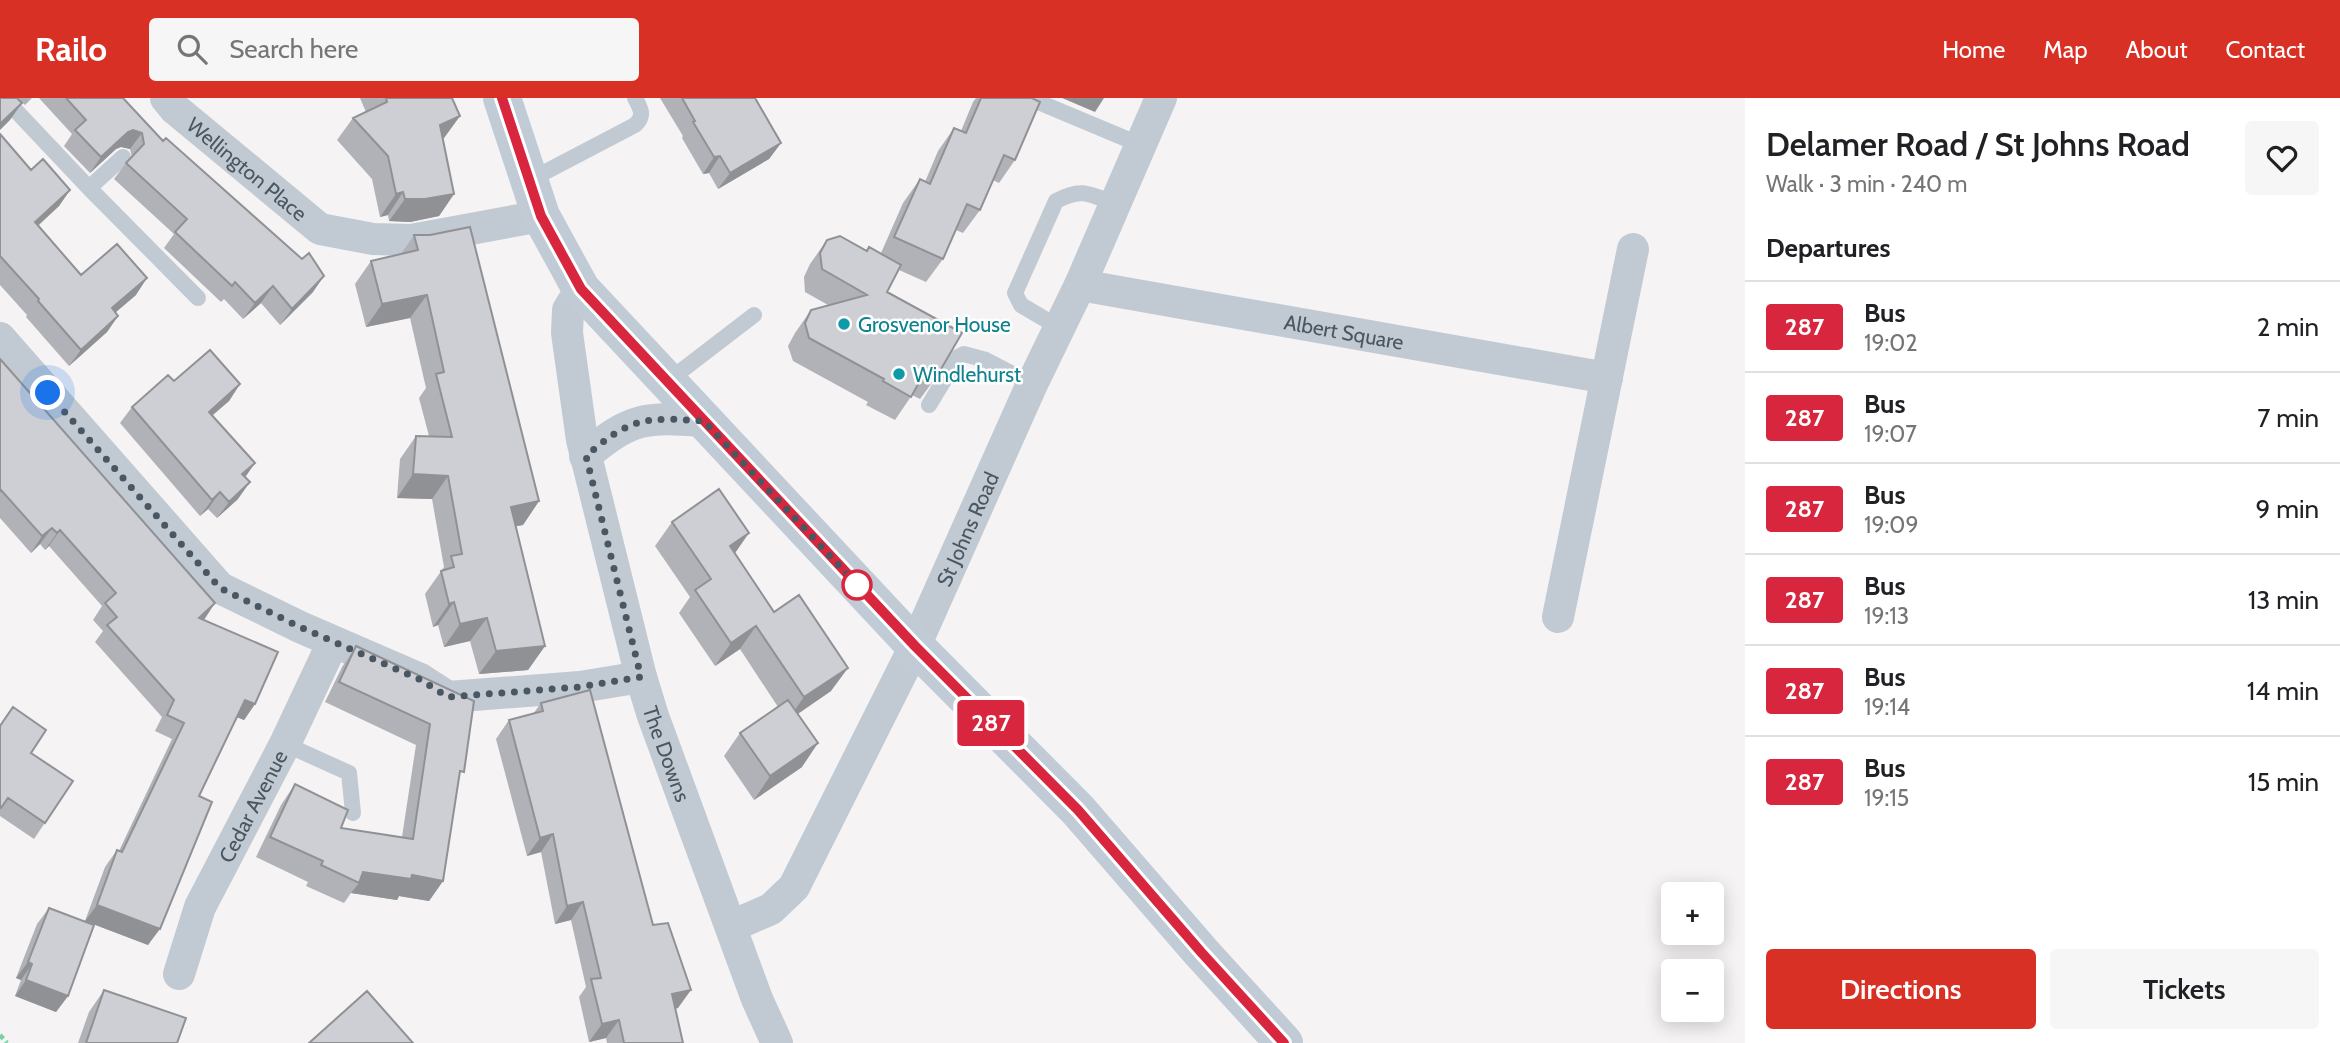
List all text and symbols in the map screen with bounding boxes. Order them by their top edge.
search box [149,18,639,81]
text: Railo [35,29,107,69]
icon: search [173,30,211,68]
text: Search here [229,33,358,65]
text: Home [1942,35,2005,64]
text: Map [2043,35,2088,64]
text: About [2126,35,2188,64]
text: Contact [2226,35,2305,64]
street label: Wellington Place [182,112,313,226]
button: heart [2245,121,2319,195]
text: Delamer Road / St Johns Road [1766,124,2190,164]
text: Walk · 3 min · 240 m [1766,170,1968,198]
text: Departures [1766,232,1890,264]
text: Bus [1864,297,1905,329]
street label: Albert Square [1282,309,1406,354]
text: 2 min [2257,311,2319,343]
place label: Grosvenor House [858,312,1011,337]
text: 287 [1785,312,1824,341]
marker: Grosvenor House [836,316,852,332]
text: 19:02 [1864,329,1917,357]
place label: Windlehurst [913,362,1021,387]
marker: Windlehurst [891,366,907,382]
your location [30,375,65,410]
text: Bus [1864,388,1905,420]
text: 7 min [2257,402,2319,434]
text: 287 [1785,403,1824,432]
text: 19:07 [1864,420,1917,448]
street label: St Johns Road [931,468,1004,590]
text: Bus [1864,479,1905,511]
text: 9 min [2256,493,2319,525]
text: 287 [1785,494,1824,523]
text: 19:09 [1864,511,1918,539]
unlabelled marker [842,570,872,600]
text: Bus [1864,570,1905,602]
text: 13 min [2248,584,2319,616]
text: 287 [1785,585,1824,614]
text: 19:13 [1864,602,1909,630]
text: Bus [1864,661,1905,693]
text: 14 min [2247,675,2319,707]
text: 287 [1785,676,1824,705]
text: 19:14 [1864,693,1910,721]
line badge: 287 [951,700,1031,746]
street label: The Downs [638,703,696,805]
text: 287 [971,708,1011,737]
street label: Cedar Avenue [213,745,292,867]
text: Bus [1864,752,1905,784]
text: 15 min [2248,766,2319,798]
text: 287 [1785,767,1824,796]
text: 19:15 [1864,784,1909,812]
map controls [1661,882,1724,1022]
button: + [1661,882,1724,945]
button: Directions [1766,949,2036,1029]
button: Tickets [2050,949,2319,1029]
button: − [1661,959,1724,1022]

